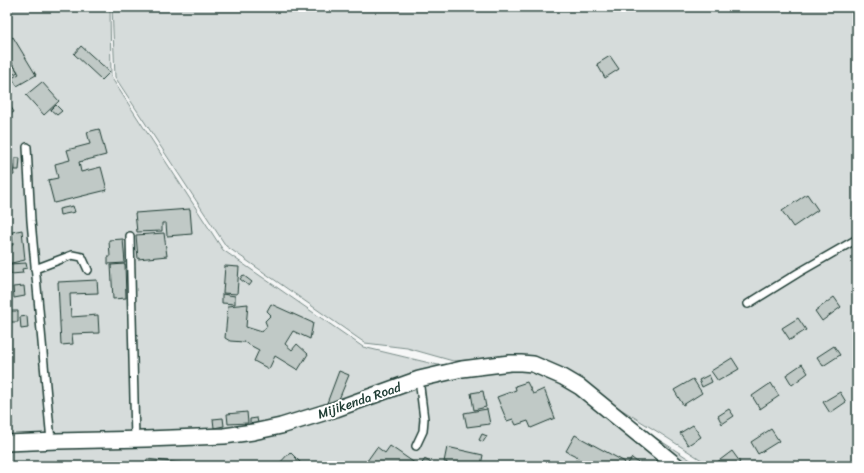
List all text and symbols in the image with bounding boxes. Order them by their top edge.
street label: Mijikenda Road [314,375,405,425]

